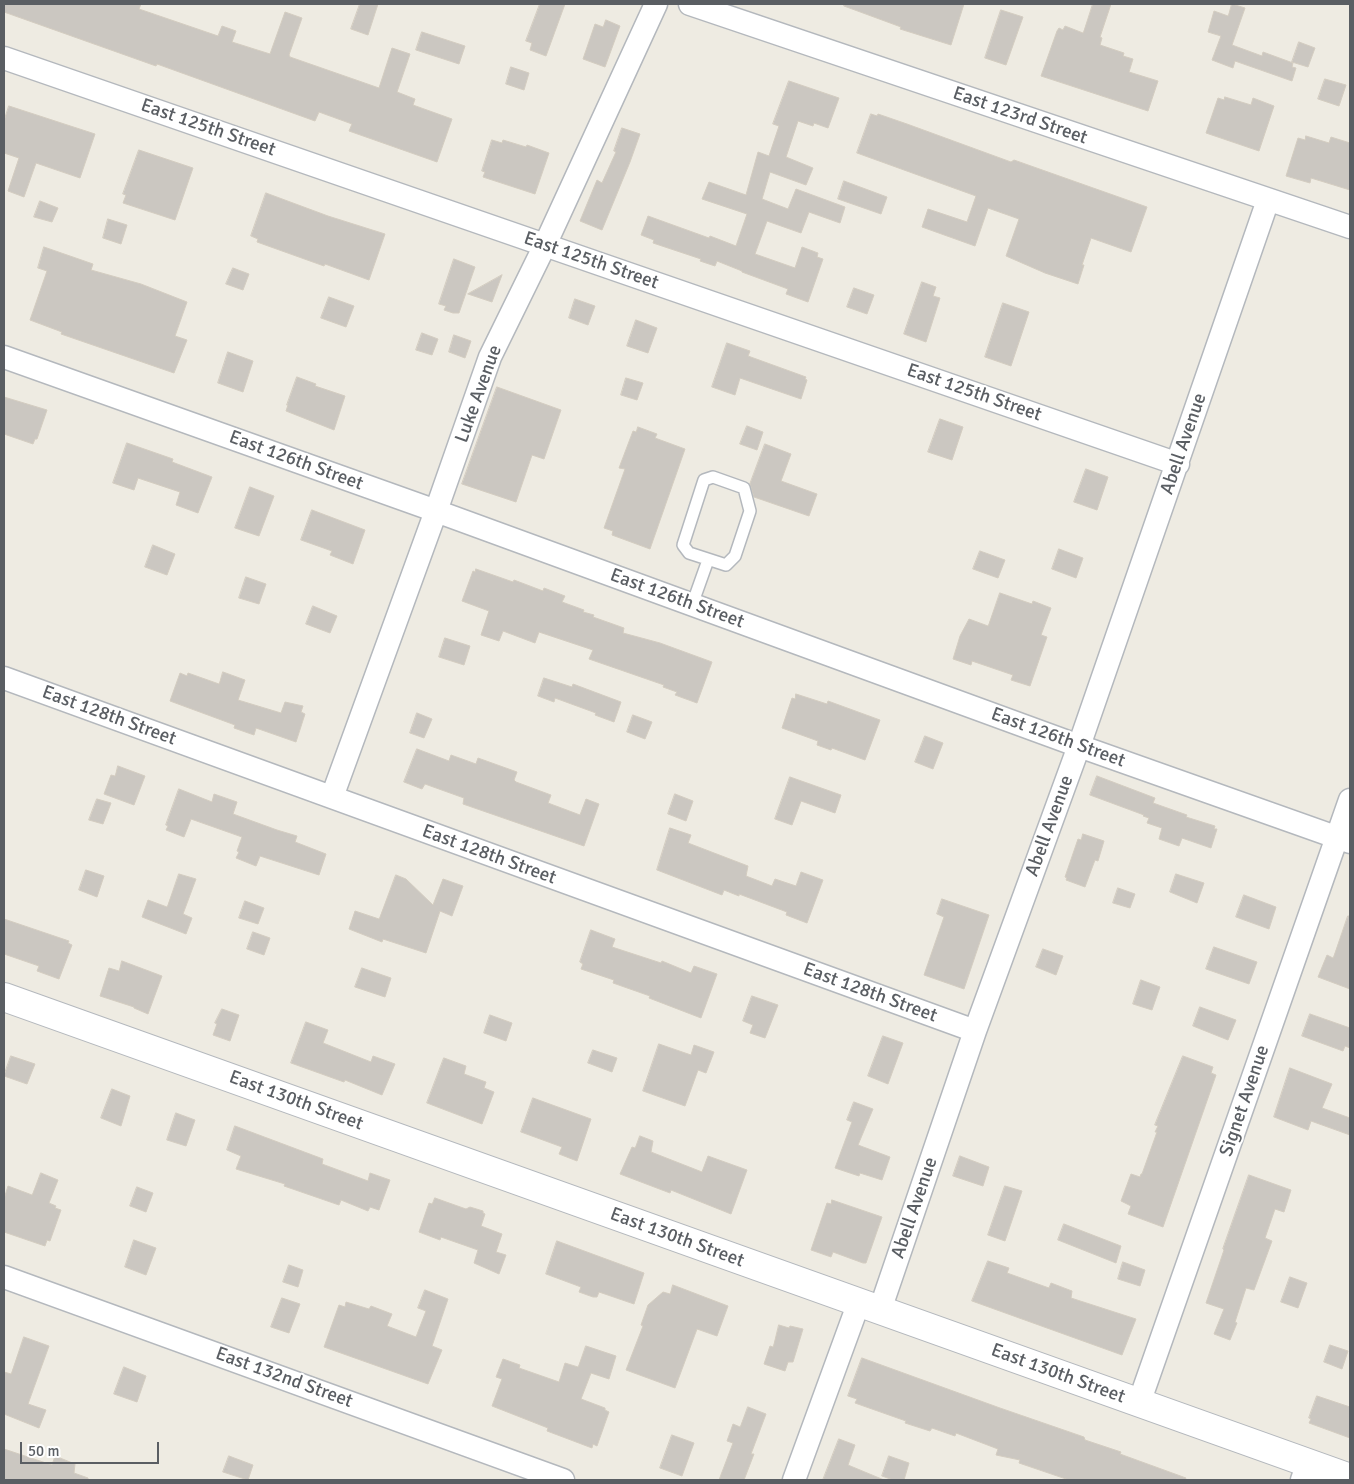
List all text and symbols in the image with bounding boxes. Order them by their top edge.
street label: East 123rd Street [950,82,1090,150]
street label: East 125th Street [138,94,278,162]
street label: East 125th Street [521,227,661,295]
street label: Luke Avenue [451,342,507,446]
street label: East 125th Street [904,359,1044,427]
street label: Abell Avenue [1156,390,1212,498]
street label: East 126th Street [226,426,366,496]
street label: East 126th Street [607,564,747,634]
street label: East 128th Street [39,681,179,751]
street label: East 126th Street [988,703,1128,773]
street label: Abell Avenue [1021,772,1079,880]
street label: East 128th Street [419,820,559,890]
street label: East 128th Street [800,958,940,1028]
street label: Signet Avenue [1215,1043,1275,1159]
street label: East 130th Street [226,1066,366,1136]
street label: Abell Avenue [887,1154,943,1262]
street label: East 130th Street [607,1203,747,1273]
street label: East 130th Street [988,1339,1128,1409]
street label: East 132nd Street [212,1343,356,1413]
scale bar [22,1432,161,1464]
text: 50 m [28,1442,59,1460]

